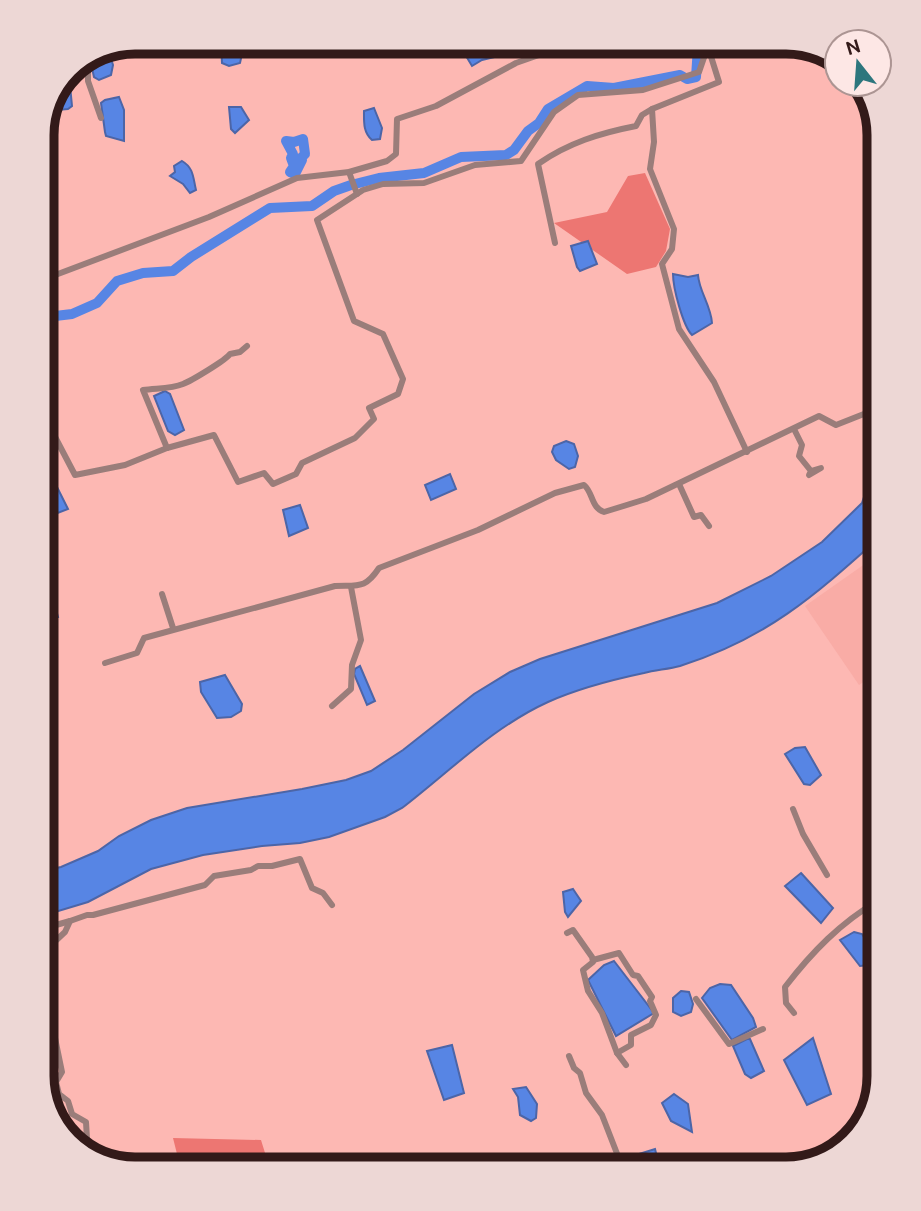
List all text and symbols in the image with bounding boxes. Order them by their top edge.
north arrow [823,28,893,98]
text: N [843,34,863,59]

